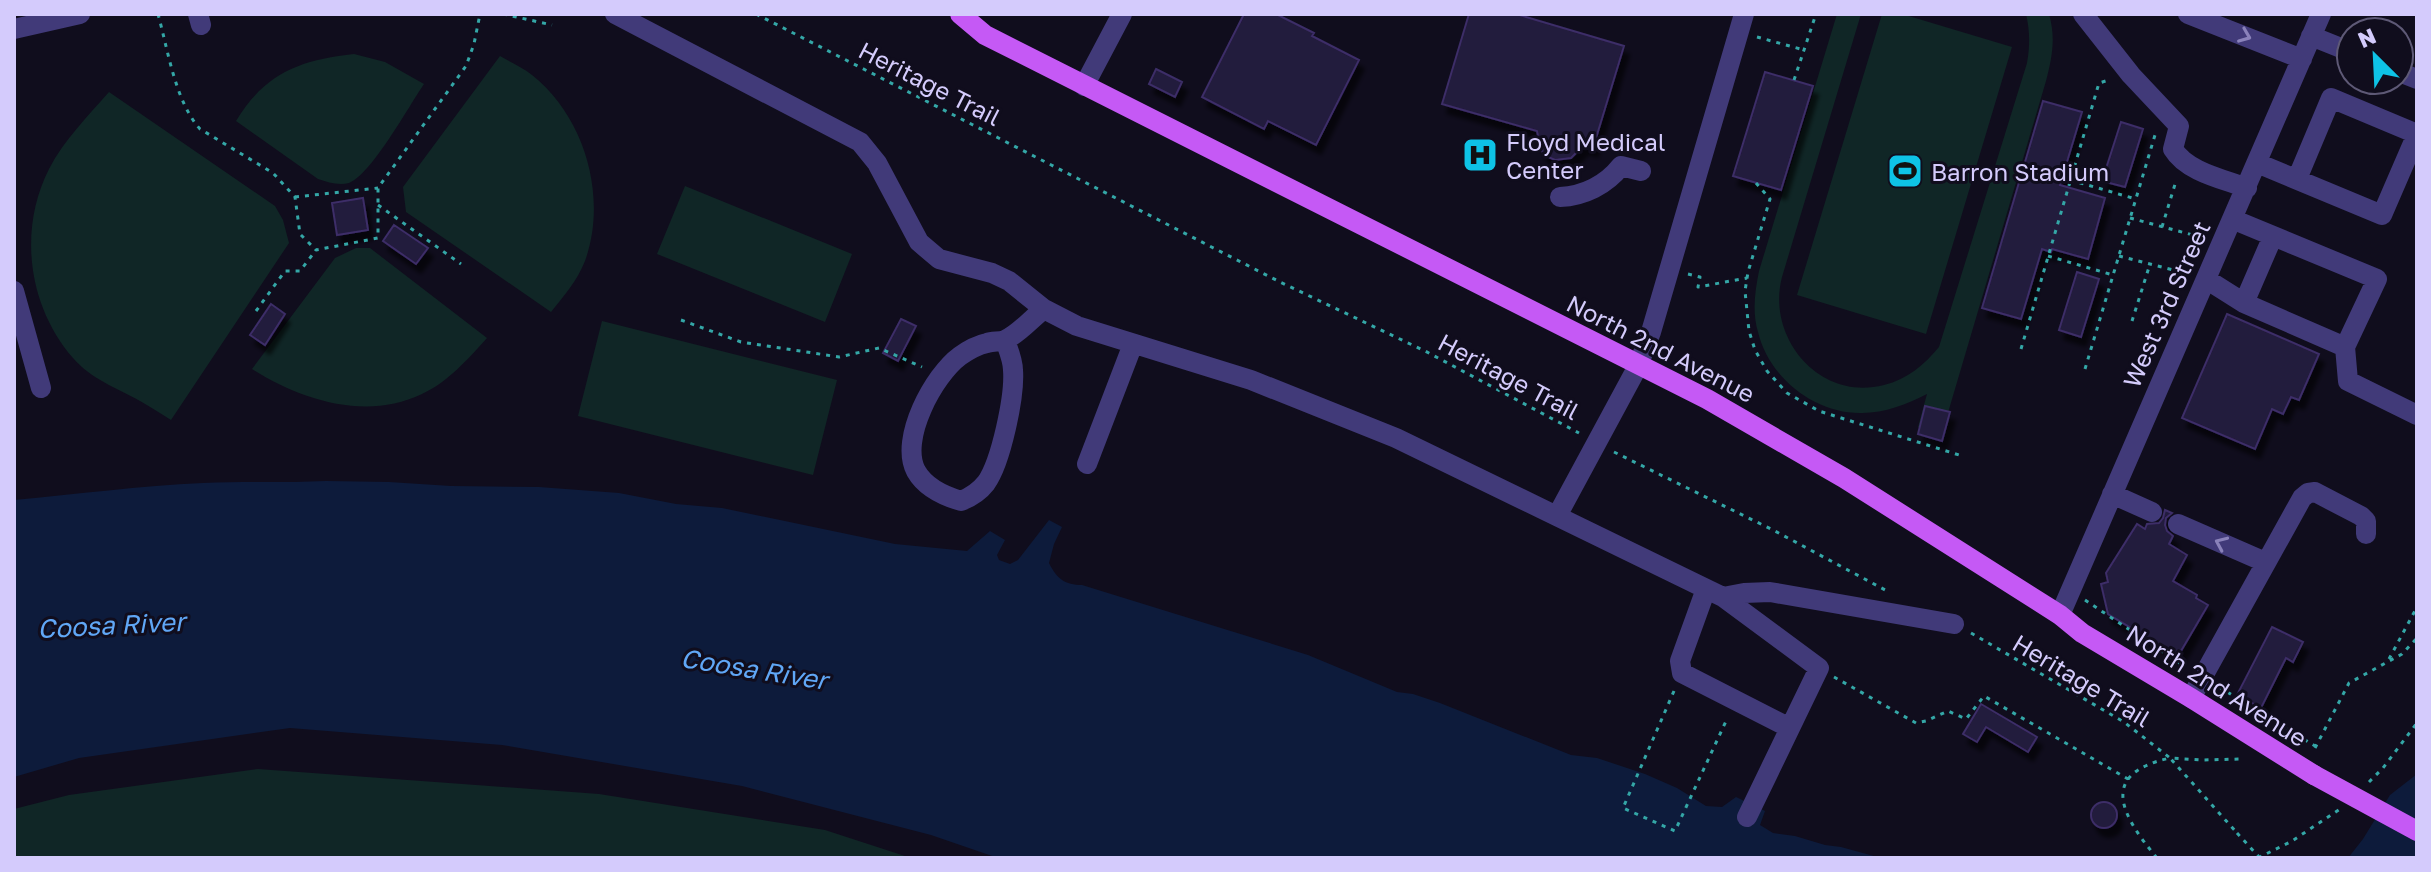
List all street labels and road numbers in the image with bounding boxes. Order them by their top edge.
street label: Heritage Trail [854,35,1006,131]
street label: West 3rd Street [2116,216,2216,392]
street label: North 2nd Avenue [1562,288,1760,408]
street label: Heritage Trail [1434,327,1584,425]
street label: North 2nd Avenue [2122,618,2312,752]
street label: Heritage Trail [2008,628,2156,732]

